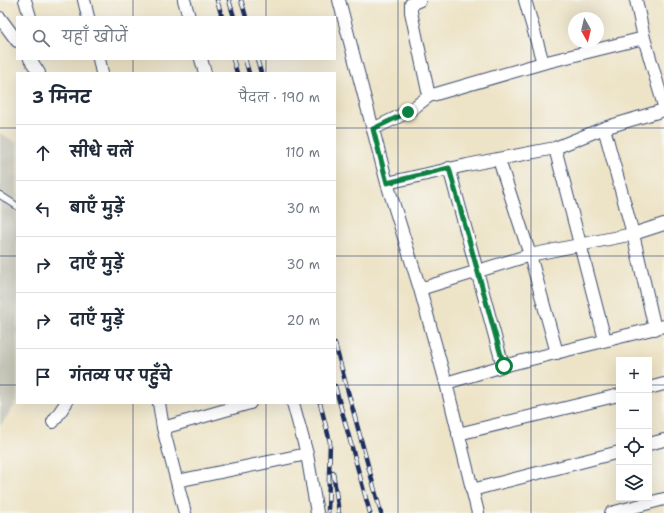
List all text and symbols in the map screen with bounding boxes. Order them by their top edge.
north arrow [568,12,604,48]
search box [16,16,336,60]
icon: search [30,27,52,49]
text: यहाँ खोजें [62,27,128,47]
text: 3 मिनट [32,86,91,108]
text: पैदल · 190 m [239,89,320,106]
route end [399,103,417,121]
icon: ahead [32,142,54,164]
text: सीधे चलें [70,142,133,162]
text: 110 m [285,144,320,161]
icon: left [32,198,54,220]
text: बाएँ मुड़ें [70,198,124,218]
text: 30 m [286,200,320,217]
icon: right [32,254,54,276]
text: दाएँ मुड़ें [70,254,124,274]
text: 30 m [286,256,320,273]
icon: right [32,310,54,332]
text: दाएँ मुड़ें [70,310,124,330]
text: 20 m [287,312,320,329]
route start [495,357,513,375]
map controls [616,357,652,501]
button: + [616,357,652,393]
icon: arrive [32,366,54,388]
text: गंतव्य पर पहुँचे [70,366,172,386]
button: − [616,393,652,429]
button: locate [616,429,652,465]
button: layers [616,465,652,501]

